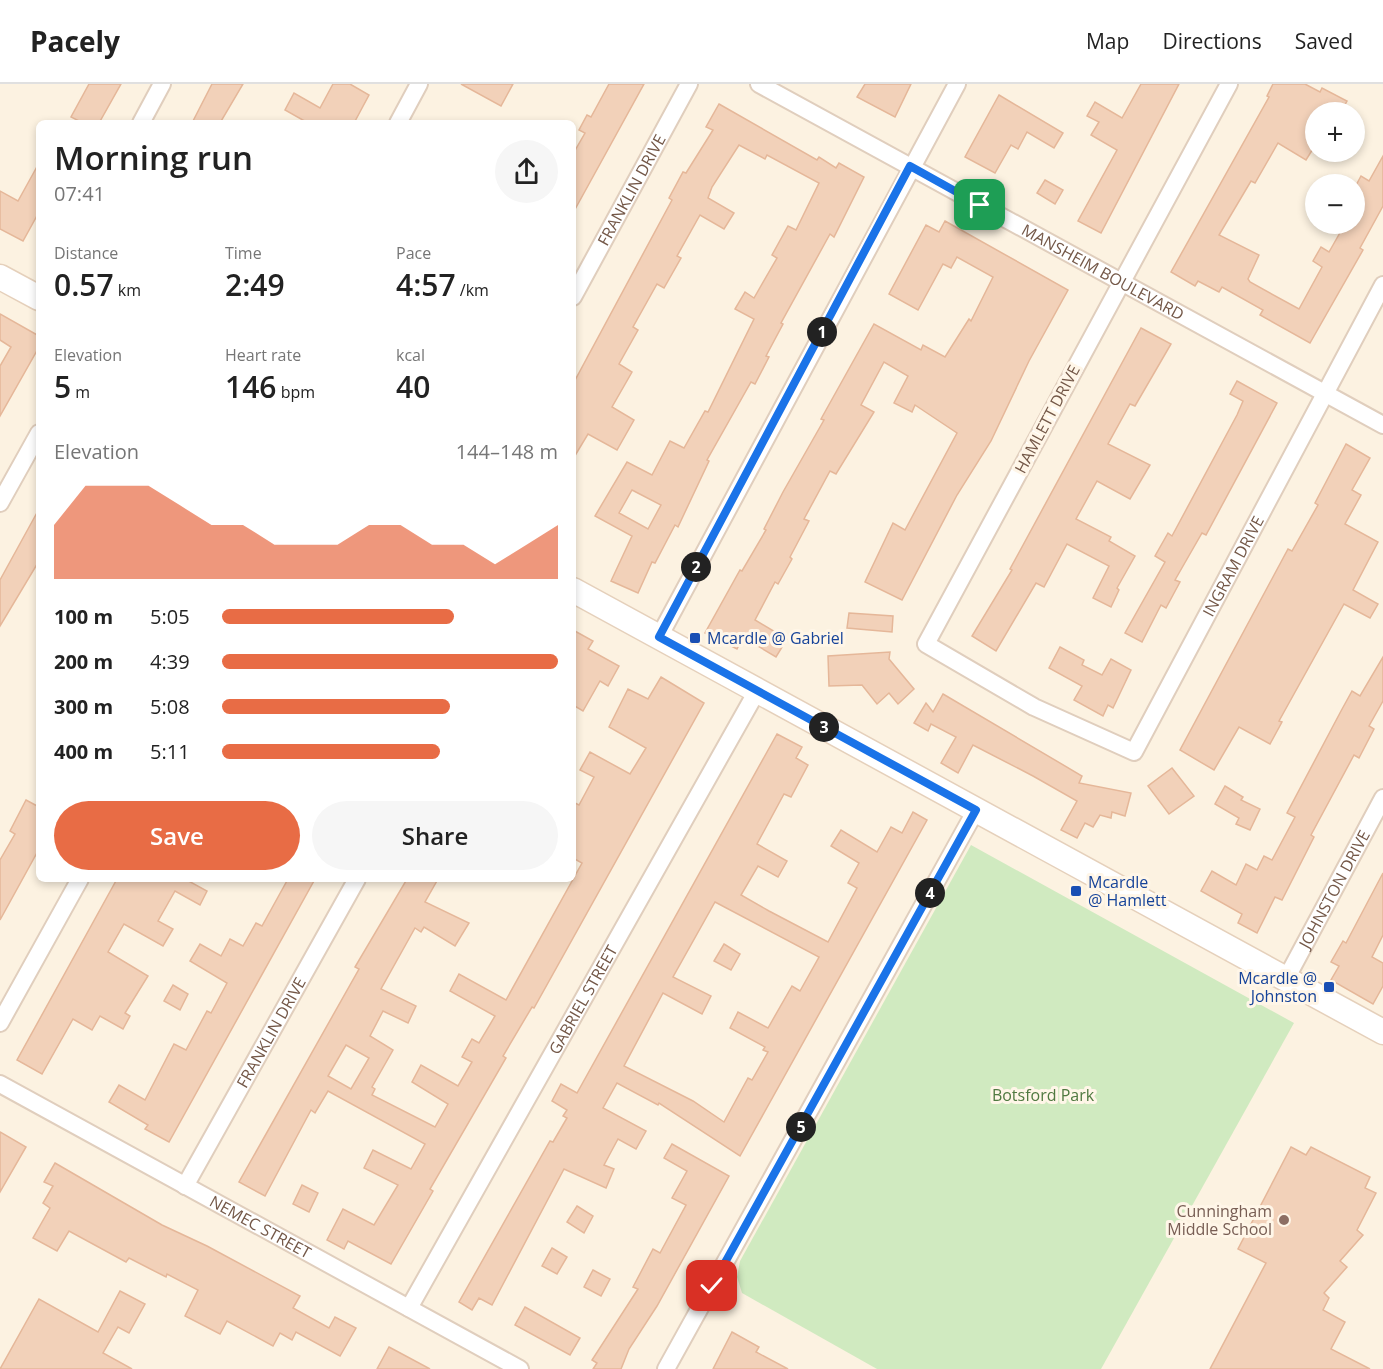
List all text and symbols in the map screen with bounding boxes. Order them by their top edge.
text: Pacely [30,22,120,60]
text: Map [1086,27,1129,55]
text: Directions [1162,27,1262,55]
text: Saved [1295,27,1353,55]
map controls [1305,102,1365,234]
button: + [1305,102,1365,162]
street label: FRANKLIN DRIVE [592,130,671,249]
text: Morning run [54,135,253,180]
button: share [495,140,558,203]
button: − [1305,174,1365,234]
pin [954,179,1005,230]
text: 07:41 [54,180,105,207]
icon: arrive [963,188,996,221]
street label: MANSHEIM BOULEVARD [1018,219,1188,325]
text: Distance [54,242,118,264]
text: Time [225,242,262,264]
text: Pace [396,242,431,264]
text: 0.57 [54,264,114,305]
text: 2:49 [225,264,285,305]
text: 4:57 [396,264,456,305]
text: km [114,279,141,301]
text: /km [456,279,489,301]
pin: 1 [807,317,837,347]
text: 1 [817,321,827,343]
text: Elevation [54,344,122,366]
text: Heart rate [225,344,301,366]
text: kcal [396,344,425,366]
street label: HAMLETT DRIVE [1009,361,1085,477]
text: 5 [54,366,71,407]
text: 146 [225,366,276,407]
text: 40 [396,366,430,407]
text: m [71,381,90,403]
text: bpm [276,381,315,403]
text: Elevation [54,438,139,465]
text: 144–148 m [456,438,558,465]
street label: INGRAM DRIVE [1197,512,1269,620]
pin: 2 [681,552,711,582]
text: 2 [691,556,701,578]
text: 100 m [54,603,113,630]
text: 5:05 [150,603,190,630]
place label: Mcardle @ Gabriel [707,627,844,649]
marker: Mcardle @ Gabriel [688,631,702,645]
text: 200 m [54,648,113,675]
text: 4:39 [150,648,190,675]
text: 300 m [54,693,113,720]
text: 5:08 [150,693,190,720]
pin: 3 [809,712,839,742]
text: 3 [819,716,829,738]
text: 400 m [54,738,113,765]
text: 5:11 [150,738,190,765]
button: Save [54,801,300,870]
button: Share [312,801,558,870]
street label: JOHNSTON DRIVE [1293,826,1375,954]
place label: Mcardle @ Hamlett [1088,871,1167,911]
pin: 4 [915,878,945,908]
text: 4 [925,882,935,904]
marker: Mcardle @ Hamlett [1069,884,1083,898]
street label: GABRIEL STREET [543,941,623,1058]
place label: Mcardle @ Johnston [1238,967,1317,1007]
street label: FRANKLIN DRIVE [231,973,311,1092]
marker: Mcardle @ Johnston [1322,980,1336,994]
park label: Botsford Park [992,1084,1095,1106]
pin: 5 [786,1112,816,1142]
text: 5 [796,1116,806,1138]
street label: NEMEC STREET [206,1190,315,1264]
place label: Cunningham Middle School [1167,1200,1272,1240]
marker: Cunningham Middle School [1277,1213,1291,1227]
pin [686,1260,737,1311]
icon: check [695,1269,728,1302]

